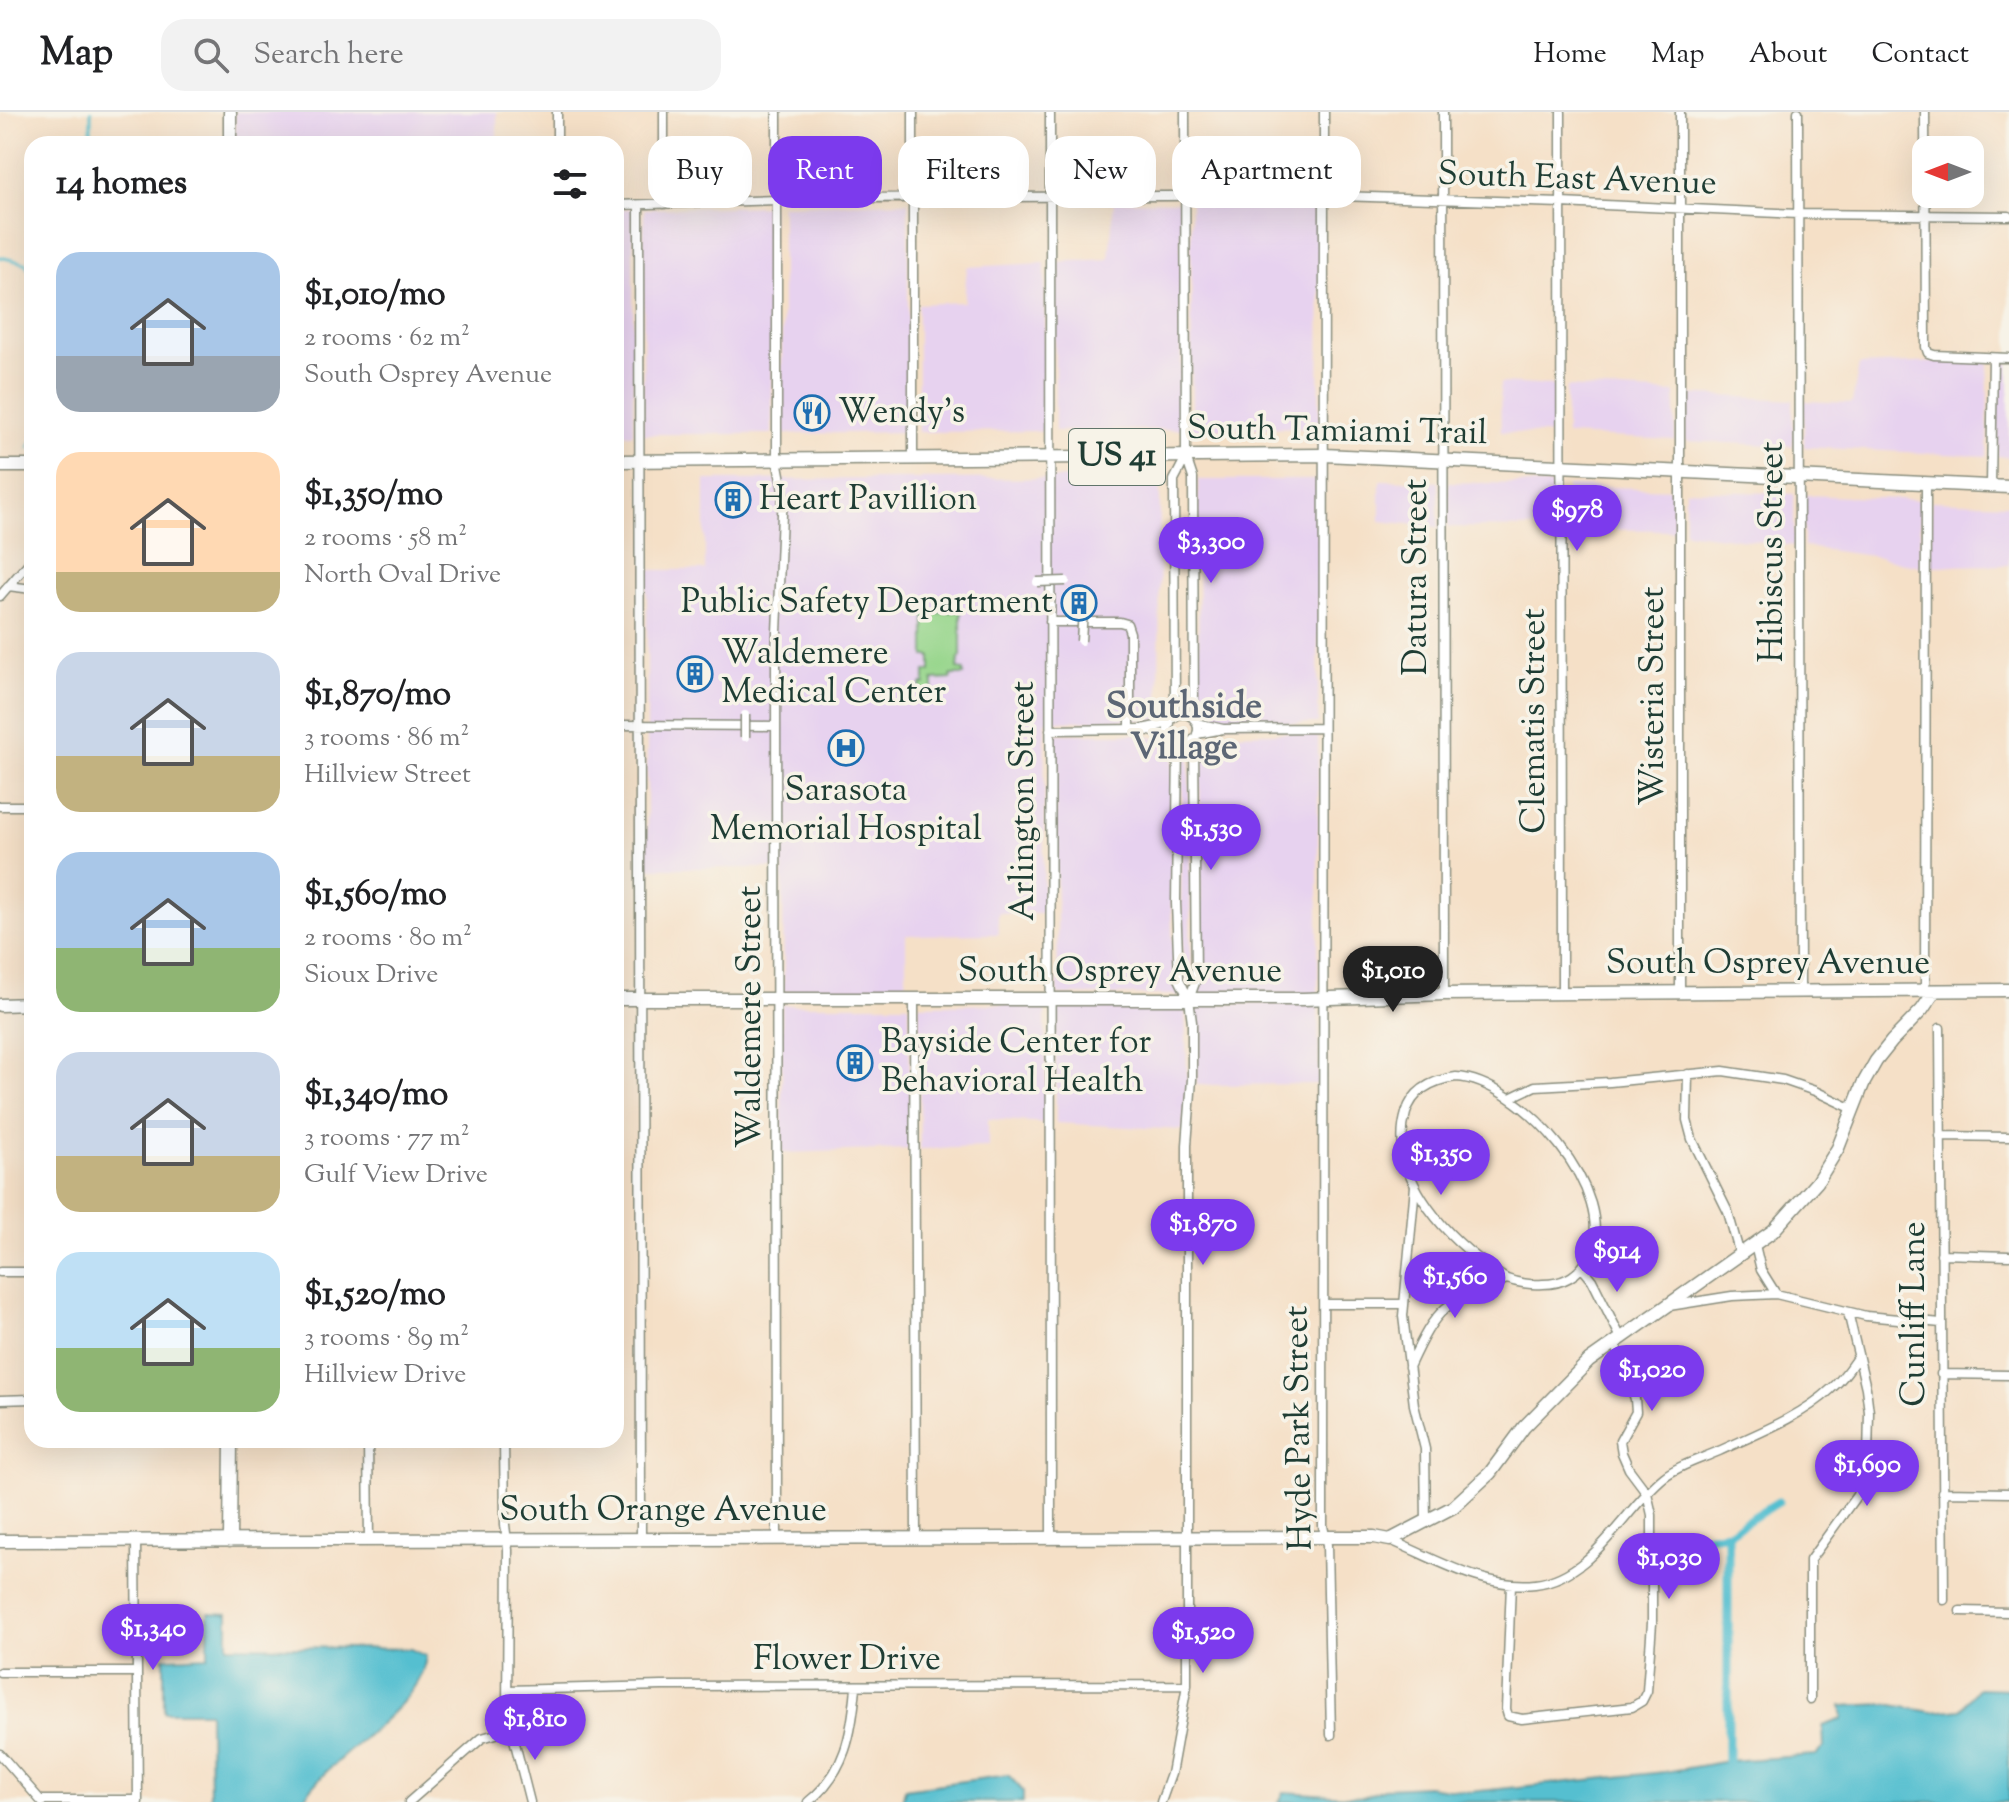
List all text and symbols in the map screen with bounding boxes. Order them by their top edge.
search box [161,19,721,91]
text: Map [40,28,113,82]
icon: search [189,33,233,77]
text: Search here [253,34,404,77]
text: Home [1533,35,1607,75]
text: Map [1651,35,1705,75]
text: About [1749,35,1827,75]
text: Contact [1871,35,1969,75]
chip: Buy [648,136,752,208]
chip: Rent [768,136,882,208]
chip: Filters [898,136,1029,208]
chip: New [1045,136,1156,208]
chip: Apartment [1172,136,1361,208]
north arrow [1912,136,1984,208]
map controls [1912,136,1984,208]
street label: South East Avenue [1437,151,1717,209]
text: 14 homes [56,160,187,209]
icon: filters [548,162,592,206]
text: $1,010/mo [304,271,446,320]
icon: home [120,284,216,380]
text: 2 rooms · 62 m² [304,320,470,357]
text: South Osprey Avenue [304,357,552,394]
place label: Wendy's [838,389,965,438]
restaurant icon: Wendy's [793,394,831,432]
street label: South Tamiami Trail [1186,405,1488,459]
road number: US 41 [1069,429,1165,485]
street label: Hibiscus Street [1749,441,1798,663]
text: $1,350/mo [304,471,443,520]
place label: Heart Pavillion [759,476,977,525]
street label: Datura Street [1393,478,1442,675]
building icon: Heart Pavillion [714,481,752,519]
icon: home [120,484,216,580]
pin: $978 [1530,485,1624,553]
text: $978 [1551,492,1603,529]
pin: $3,300 [1146,517,1276,585]
text: 2 rooms · 58 m² [304,520,467,557]
text: $3,300 [1177,524,1245,561]
text: North Oval Drive [304,557,501,594]
place label: Public Safety Department [681,579,1053,628]
building icon: Public Safety Department [1060,584,1098,622]
street label: Wisteria Street [1630,586,1679,806]
street label: Clematis Street [1511,608,1560,834]
place label: Waldemere Medical Center [721,630,947,718]
building icon: Waldemere Medical Center [676,655,714,693]
text: $1,870/mo [304,671,451,720]
street label: Arlington Street [1000,680,1049,921]
district label: Southside Village [1106,682,1262,775]
icon: home [120,684,216,780]
text: 3 rooms · 86 m² [304,720,469,757]
hospital icon: Sarasota Memorial Hospital [827,729,865,767]
text: Hillview Street [304,757,471,794]
place label: Sarasota Memorial Hospital [710,767,982,855]
pin: $1,530 [1146,804,1276,872]
text: $1,530 [1180,811,1242,848]
text: $1,560/mo [304,871,447,920]
icon: home [120,884,216,980]
street label: Waldemere Street [727,885,776,1148]
text: 2 rooms · 80 m² [304,920,472,957]
street label: South Osprey Avenue [1606,940,1930,989]
pin: $1,010 [1328,946,1458,1014]
street label: South Osprey Avenue [958,948,1282,997]
text: $1,010 [1361,953,1425,990]
text: Sioux Drive [304,957,438,994]
place label: Bayside Center for Behavioral Health [881,1019,1152,1107]
building icon: Bayside Center for Behavioral Health [836,1044,874,1082]
text: $1,340/mo [304,1071,448,1120]
icon: home [120,1084,216,1180]
text: 3 rooms · 77 m² [304,1120,469,1157]
pin: $1,350 [1376,1129,1506,1197]
text: $1,350 [1410,1136,1472,1173]
text: Gulf View Drive [304,1157,488,1194]
pin: $1,870 [1138,1199,1268,1267]
text: $1,870 [1169,1206,1237,1243]
street label: Cunliff Lane [1891,1221,1940,1407]
pin: $914 [1570,1226,1664,1294]
text: $914 [1593,1233,1641,1270]
pin: $1,560 [1390,1252,1520,1320]
text: $1,560 [1422,1259,1488,1296]
text: $1,520/mo [304,1271,446,1320]
icon: home [120,1284,216,1380]
street label: Hyde Park Street [1273,1305,1327,1551]
text: 3 rooms · 89 m² [304,1320,469,1357]
pin: $1,020 [1587,1345,1717,1413]
text: $1,020 [1618,1352,1686,1389]
text: Hillview Drive [304,1357,466,1394]
pin: $1,690 [1802,1440,1932,1508]
text: $1,690 [1833,1447,1901,1484]
street label: South Orange Avenue [499,1487,827,1536]
pin: $1,030 [1604,1533,1734,1601]
text: $1,030 [1636,1540,1702,1577]
pin: $1,340 [88,1604,218,1672]
pin: $1,520 [1138,1607,1268,1675]
text: $1,340 [120,1611,186,1648]
text: $1,520 [1171,1614,1235,1651]
street label: Flower Drive [753,1636,941,1685]
pin: $1,810 [470,1694,600,1762]
text: $1,810 [503,1701,567,1738]

